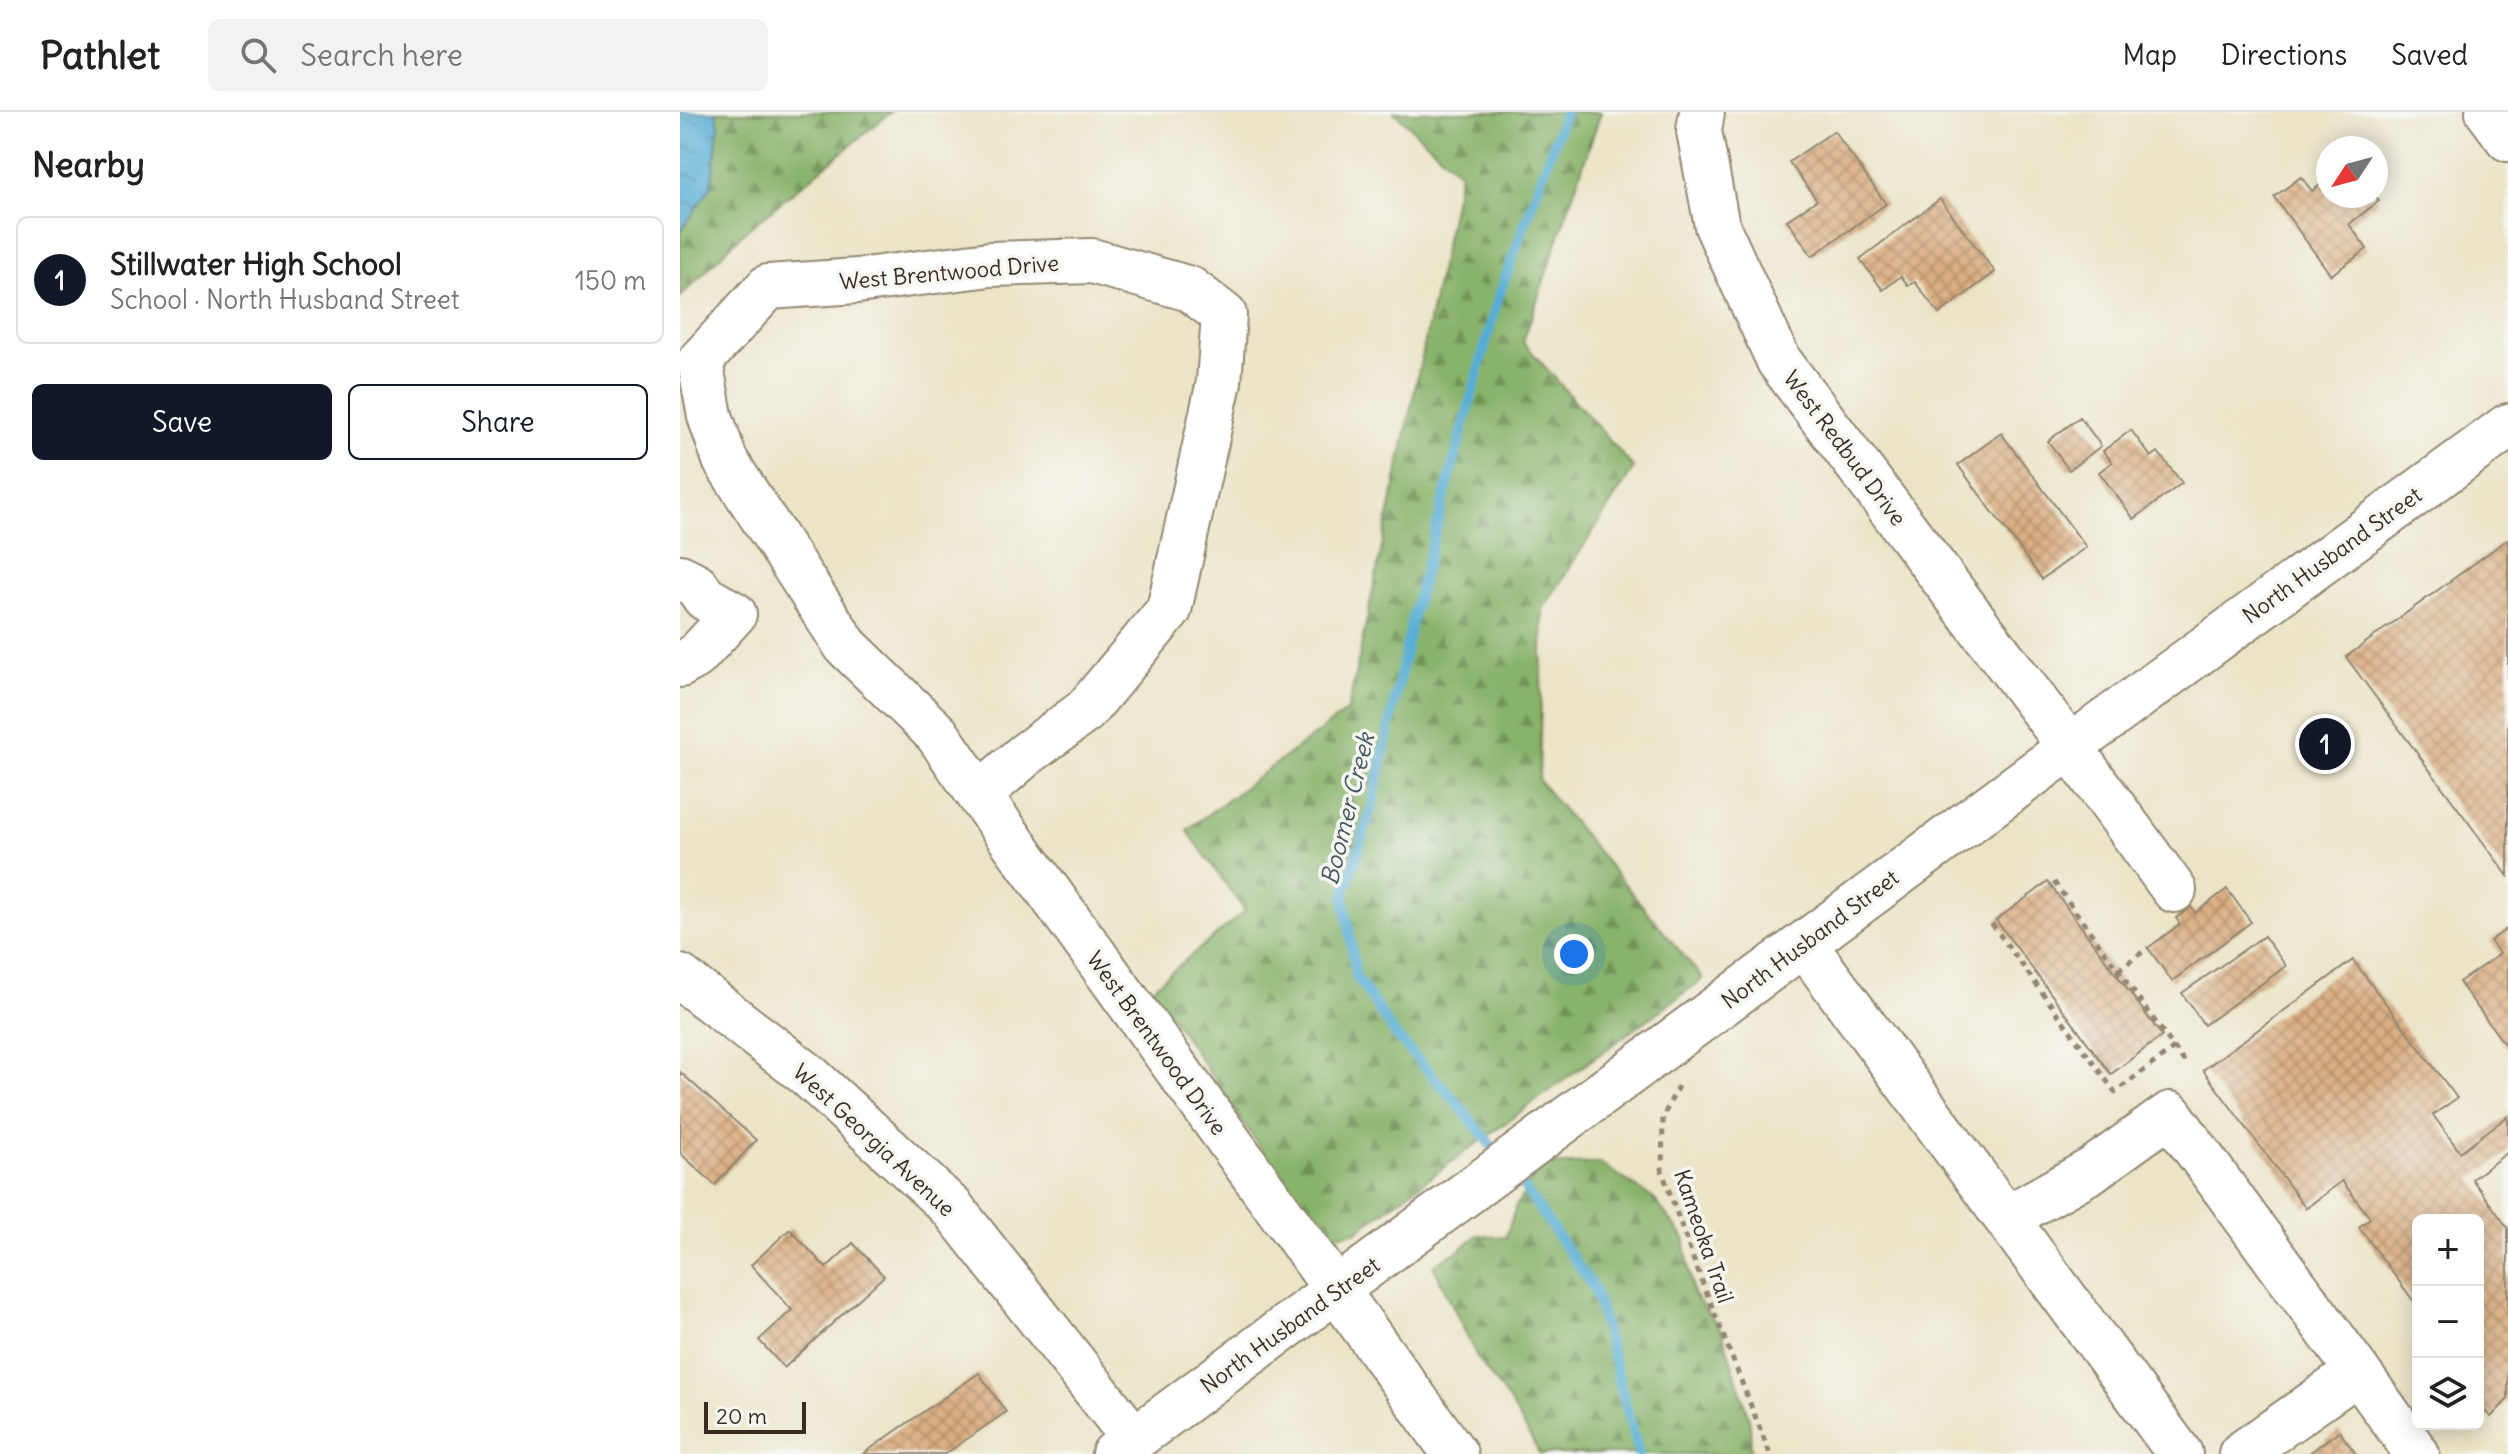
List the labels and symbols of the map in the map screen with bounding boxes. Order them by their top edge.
north arrow [2316,136,2388,208]
street label: West Brentwood Drive [838,248,1060,296]
street label: West Redbud Drive [1778,365,1912,531]
street label: North Husband Street [2237,481,2427,629]
pin: 1 [2299,714,2351,774]
water label: Boomer Creek [1314,728,1381,888]
street label: North Husband Street [1716,863,1904,1015]
your location [1554,934,1594,974]
street label: West Brentwood Drive [1081,946,1233,1140]
street label: West Georgia Avenue [787,1058,961,1222]
street label: Kameoka Trail [1668,1165,1740,1307]
street label: North Husband Street [1195,1251,1385,1399]
scale bar [704,1398,806,1434]

